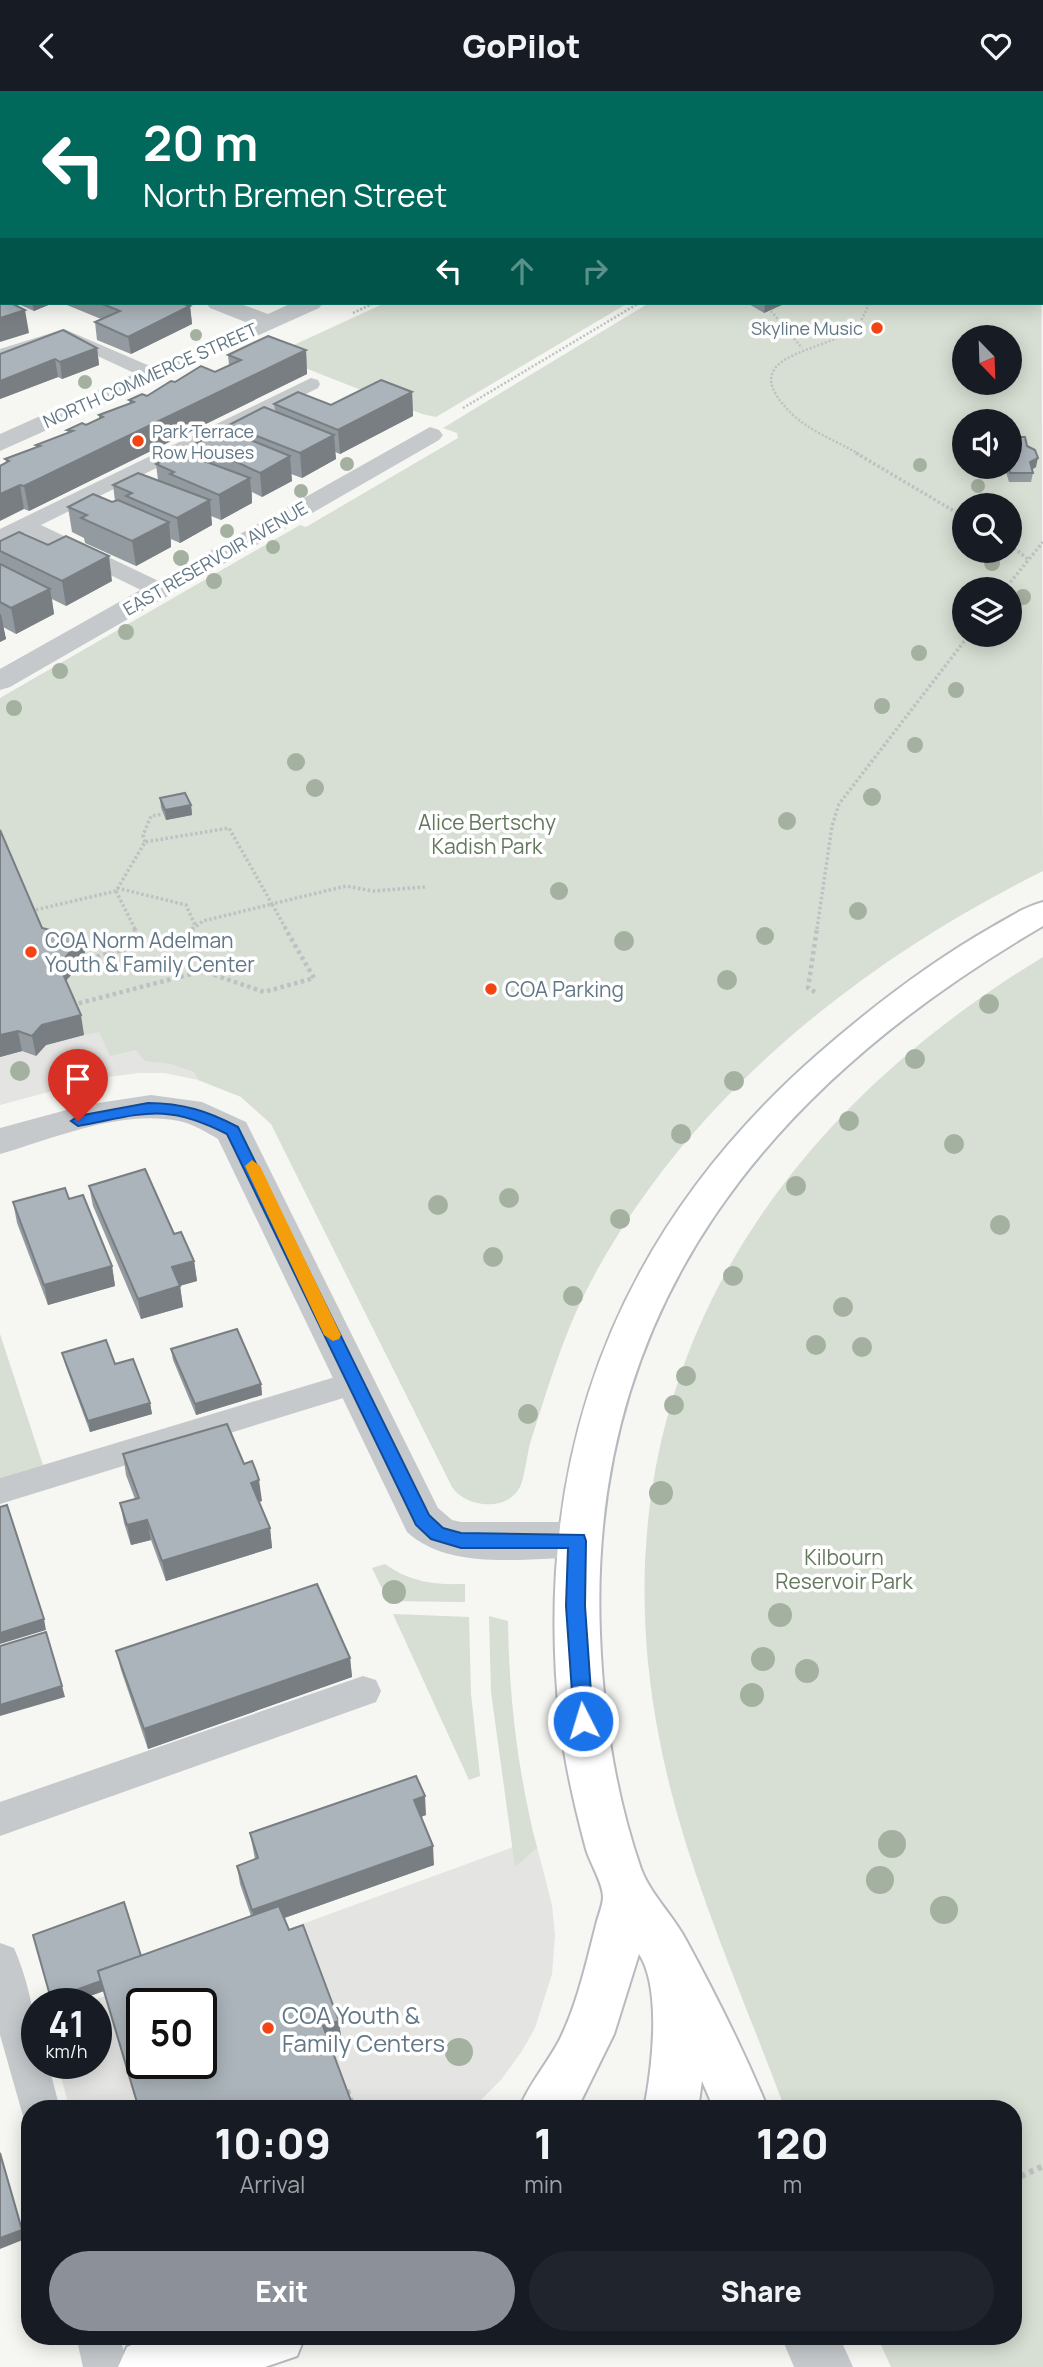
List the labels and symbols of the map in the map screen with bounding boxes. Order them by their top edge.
place label: Skyline Music [751,316,863,340]
street label: NORTH COMMERCE STREET [39,317,261,433]
marker: Skyline Music [869,320,885,336]
north arrow [952,325,1022,395]
place label: Park Terrace Row Houses [152,419,254,464]
marker: Park Terrace Row Houses [130,433,146,449]
street label: EAST RESERVOIR AVENUE [118,495,312,621]
park label: Alice Bertschy Kadish Park [418,808,556,860]
place label: COA Norm Adelman Youth & Family Center [45,926,255,978]
marker: COA Norm Adelman Youth & Family Center [23,944,39,960]
place label: COA Parking [505,975,624,1003]
marker: COA Parking [483,981,499,997]
pin [48,1049,108,1121]
park label: Kilbourn Reservoir Park [775,1543,913,1595]
position arrow [546,1684,620,1758]
speed limit sign: 50 [126,1988,217,2079]
place label: COA Youth & Family Centers [282,1998,445,2059]
marker: COA Youth & Family Centers [260,2020,276,2036]

